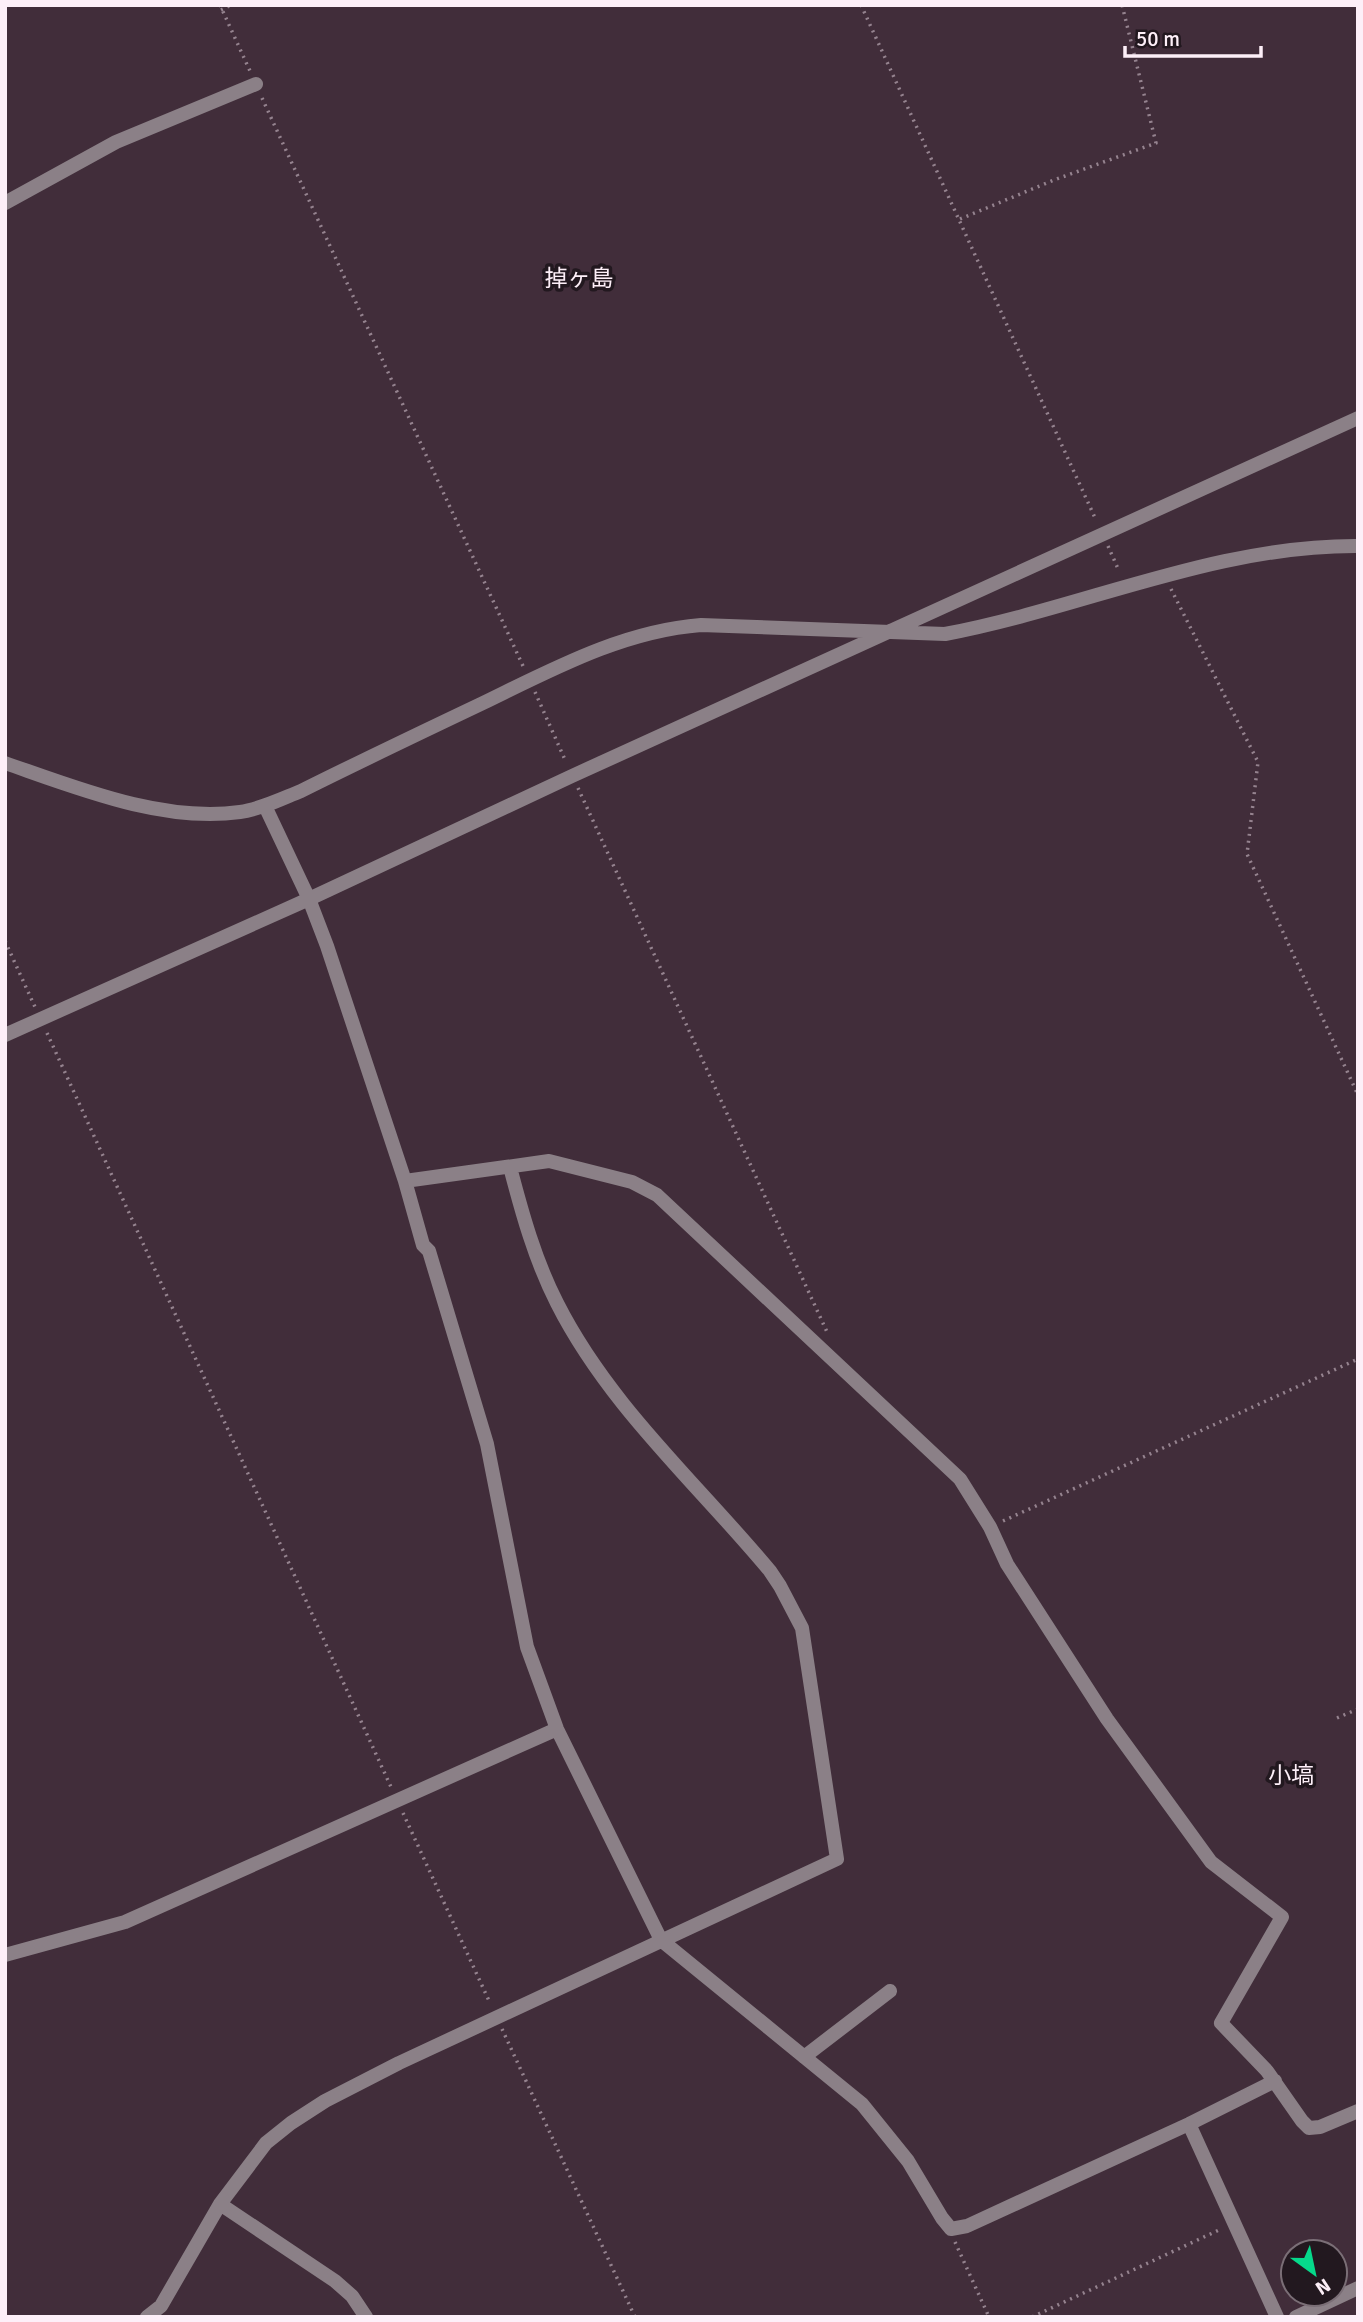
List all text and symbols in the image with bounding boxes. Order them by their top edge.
scale bar [1125,14,1262,58]
text: 50 m [1136,26,1180,52]
district label: 掉ヶ島 [545,264,614,293]
district label: 小塙 [1268,1761,1314,1790]
north arrow [1279,2238,1349,2308]
text: N [1311,2273,1335,2300]

